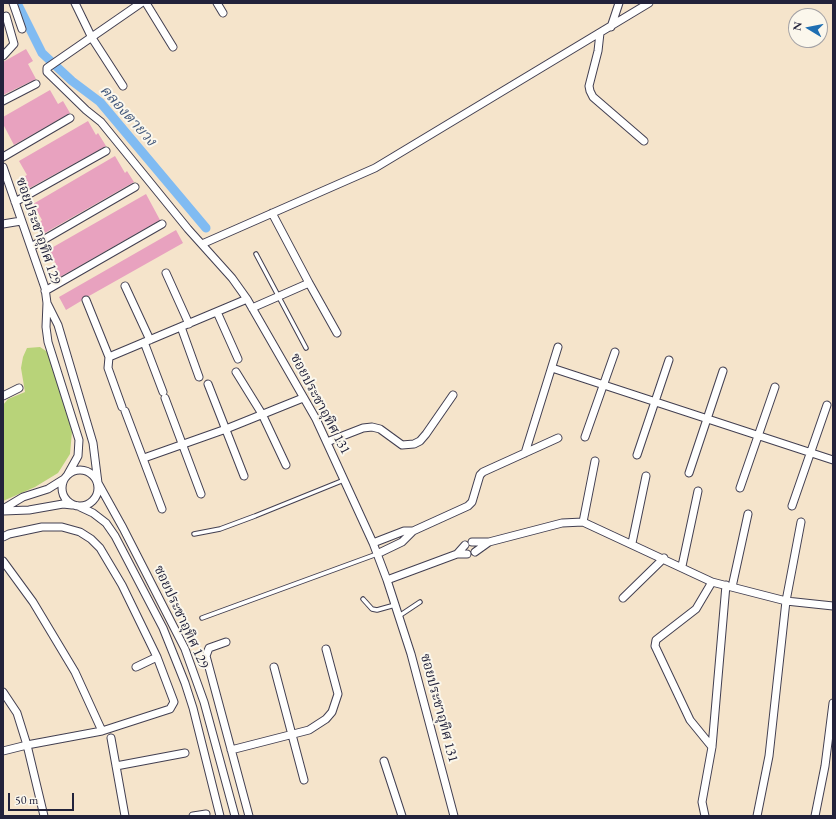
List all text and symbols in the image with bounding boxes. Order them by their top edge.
north arrow [788,8,828,48]
text: N [790,20,805,32]
water label: คลองตายวง [96,82,160,150]
street label: ซอยประชาอุทิศ 129 [12,175,64,287]
street label: ซอยประชาอุทิศ 131 [286,351,354,457]
street label: ซอยประชาอุทิศ 129 [150,563,212,671]
street label: ซอยประชาอุทิศ 131 [416,652,462,764]
scale bar [10,785,76,811]
text: 50 m [15,792,38,808]

